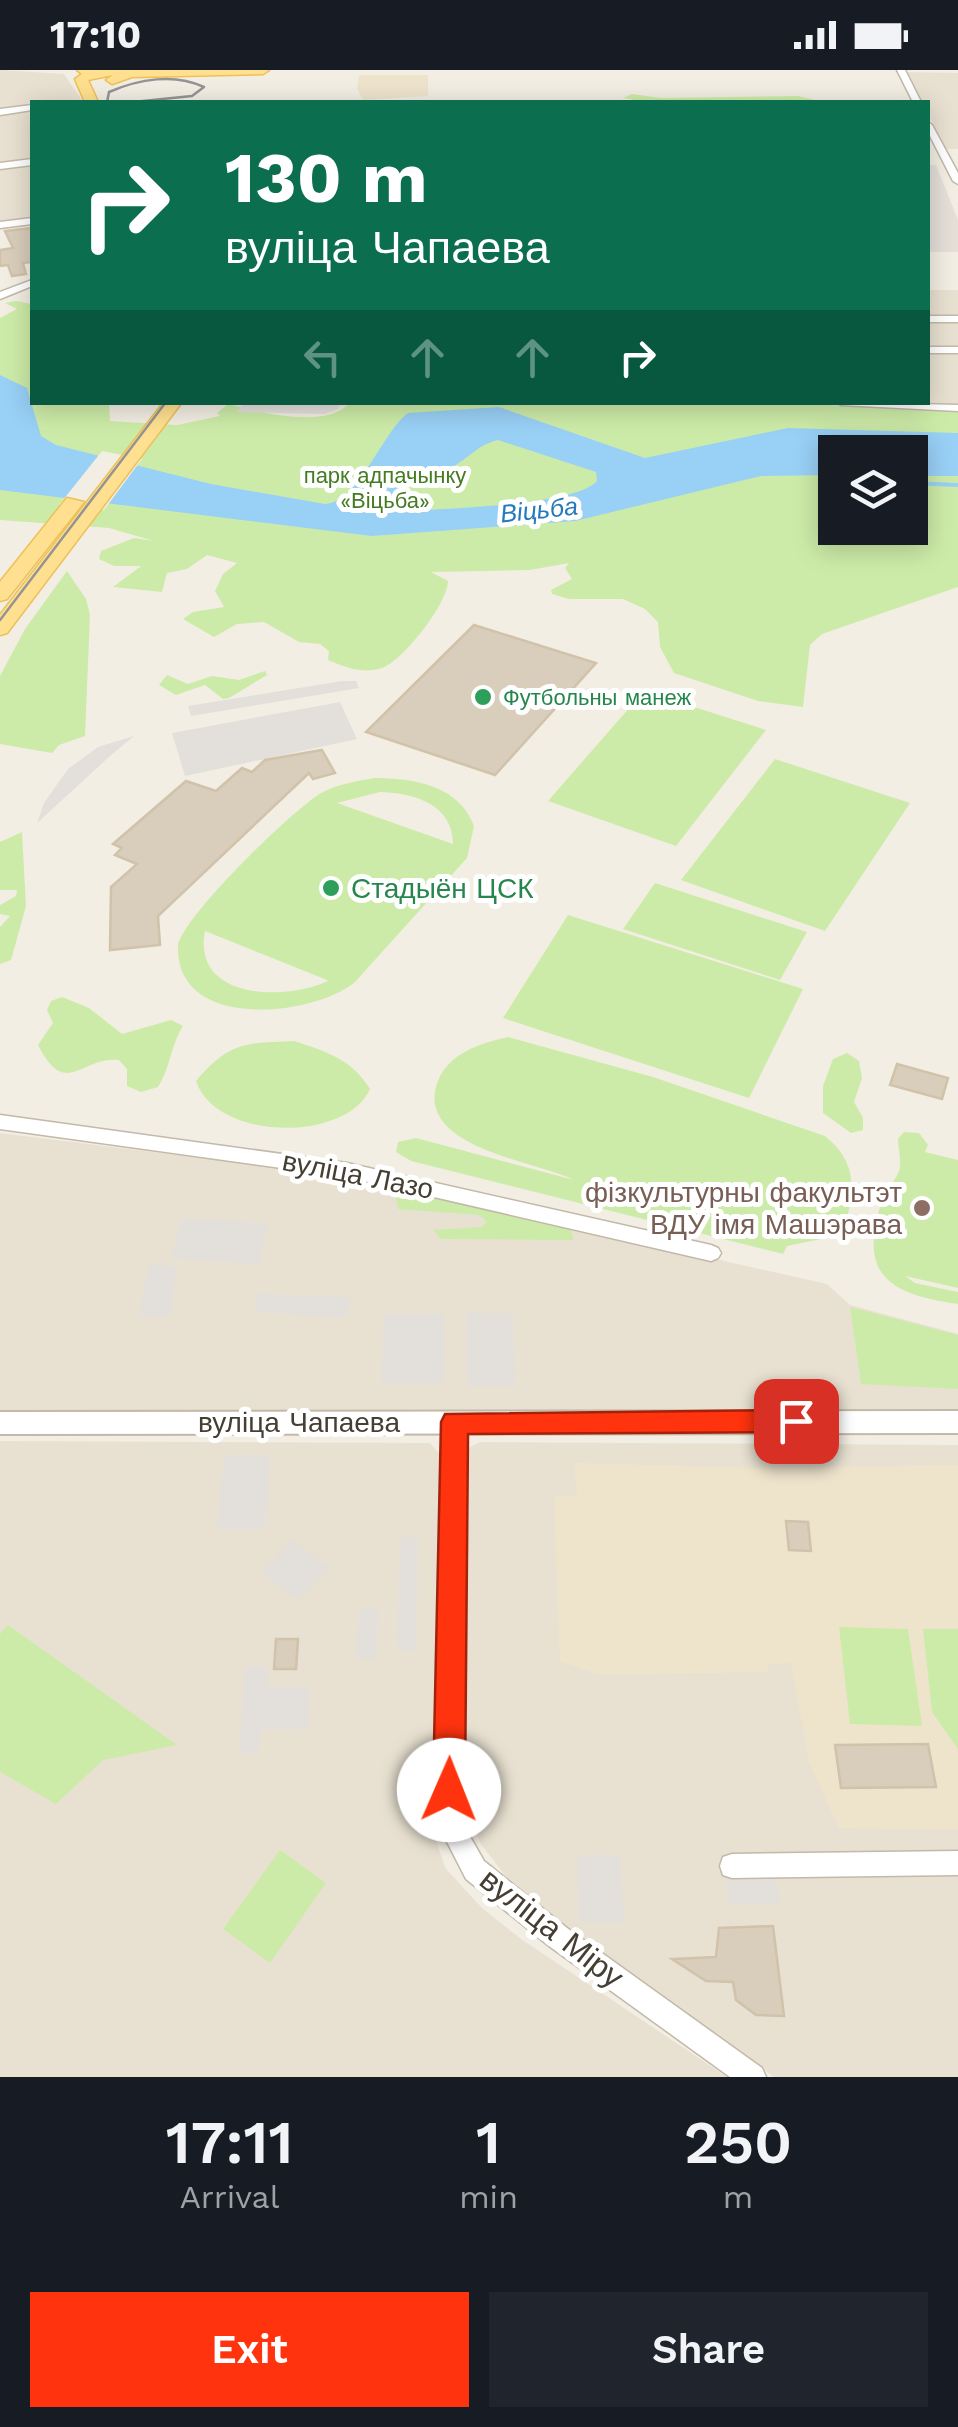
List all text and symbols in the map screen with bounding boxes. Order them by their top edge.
text: 17:10 [50,13,141,57]
text: 130 m [225,137,428,219]
icon: right [60,140,190,270]
text: вуліца Чапаева [225,221,550,274]
icon: left [295,330,350,385]
icon: ahead [400,330,455,385]
icon: ahead [505,330,560,385]
icon: right [610,330,665,385]
map controls [818,435,928,545]
button: layers [818,435,928,545]
park label: парк адпачынку «Віцьба» [304,463,466,513]
water label: Віцьба [499,492,579,528]
place label: Футбольны манеж [503,685,691,710]
marker: Футбольны манеж [472,686,494,708]
place label: Стадыён ЦСК [351,872,534,905]
marker: Стадыён ЦСК [320,877,342,899]
street label: вуліца Лазо [280,1144,436,1206]
place label: фізкультурны факультэт ВДУ імя Машэрава [585,1176,902,1241]
marker: фізкультурны факультэт ВДУ імя Машэрава [911,1197,933,1219]
pin [754,1379,839,1464]
icon: arrive [769,1394,824,1449]
street label: вуліца Чапаева [198,1406,400,1439]
position arrow [397,1738,501,1842]
street label: вуліца Міру [473,1860,631,1996]
text: 17:11 [166,2107,293,2178]
text: 1 [476,2107,501,2178]
text: 250 [684,2107,792,2178]
text: Arrival [180,2178,280,2216]
text: min [459,2178,518,2216]
text: m [723,2178,753,2216]
button: Exit [30,2292,469,2407]
button: Share [489,2292,928,2407]

